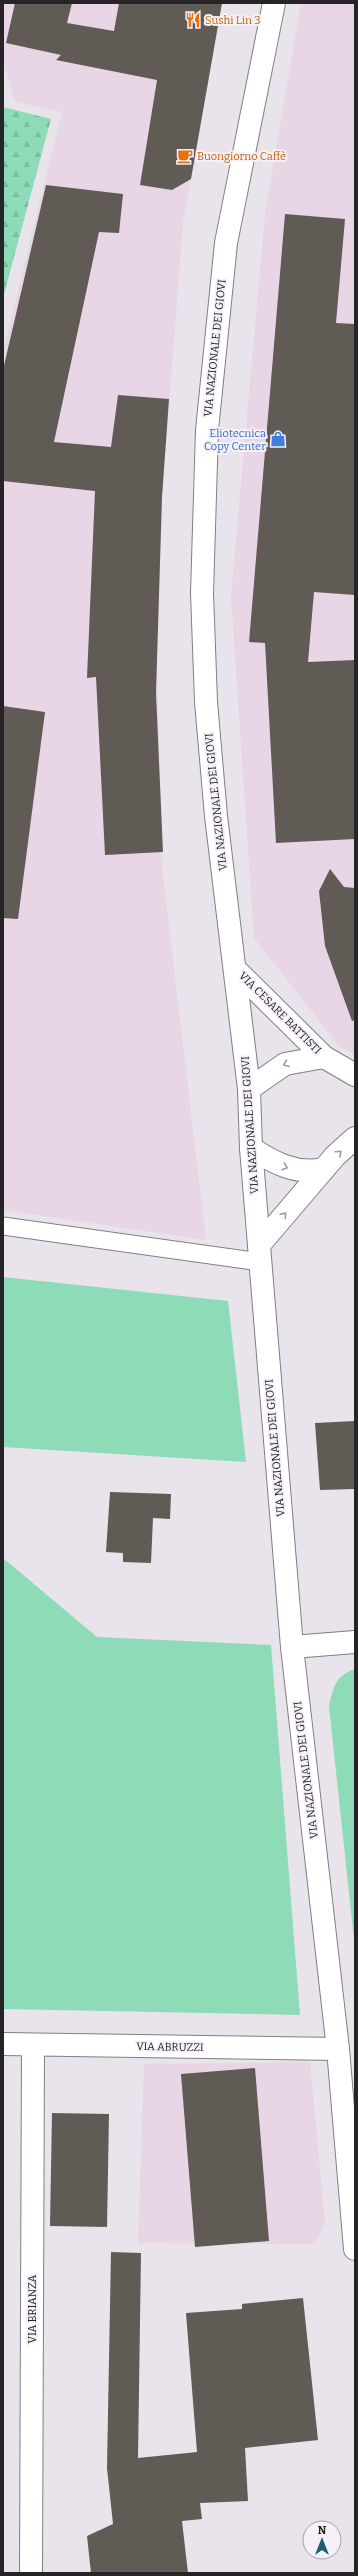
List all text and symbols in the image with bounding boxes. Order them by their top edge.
restaurant icon: Sushi Lin 3 [184,11,202,29]
place label: Sushi Lin 3 [205,14,260,27]
cafe icon: Buongiorno Caffè [176,147,194,165]
place label: Buongiorno Caffè [197,150,286,163]
street label: VIA NAZIONALE DEI GIOVI [201,278,229,417]
place label: Eliotecnica Copy Center [204,427,266,453]
shop icon: Eliotecnica Copy Center [269,430,287,448]
street label: VIA NAZIONALE DEI GIOVI [202,732,230,871]
street label: VIA CESARE BATTISTI [236,969,324,1057]
street label: VIA NAZIONALE DEI GIOVI [239,1055,261,1194]
one-way arrow [283,1059,290,1067]
one-way arrow [334,1150,342,1158]
one-way arrow [281,1162,288,1170]
one-way arrow [280,1213,287,1220]
street label: VIA NAZIONALE DEI GIOVI [262,1378,287,1517]
street label: VIA NAZIONALE DEI GIOVI [291,1700,321,1839]
street label: VIA ABRUZZI [136,2040,204,2054]
street label: VIA BRIANZA [26,2274,39,2343]
north arrow [302,2520,342,2560]
text: N [318,2524,327,2537]

